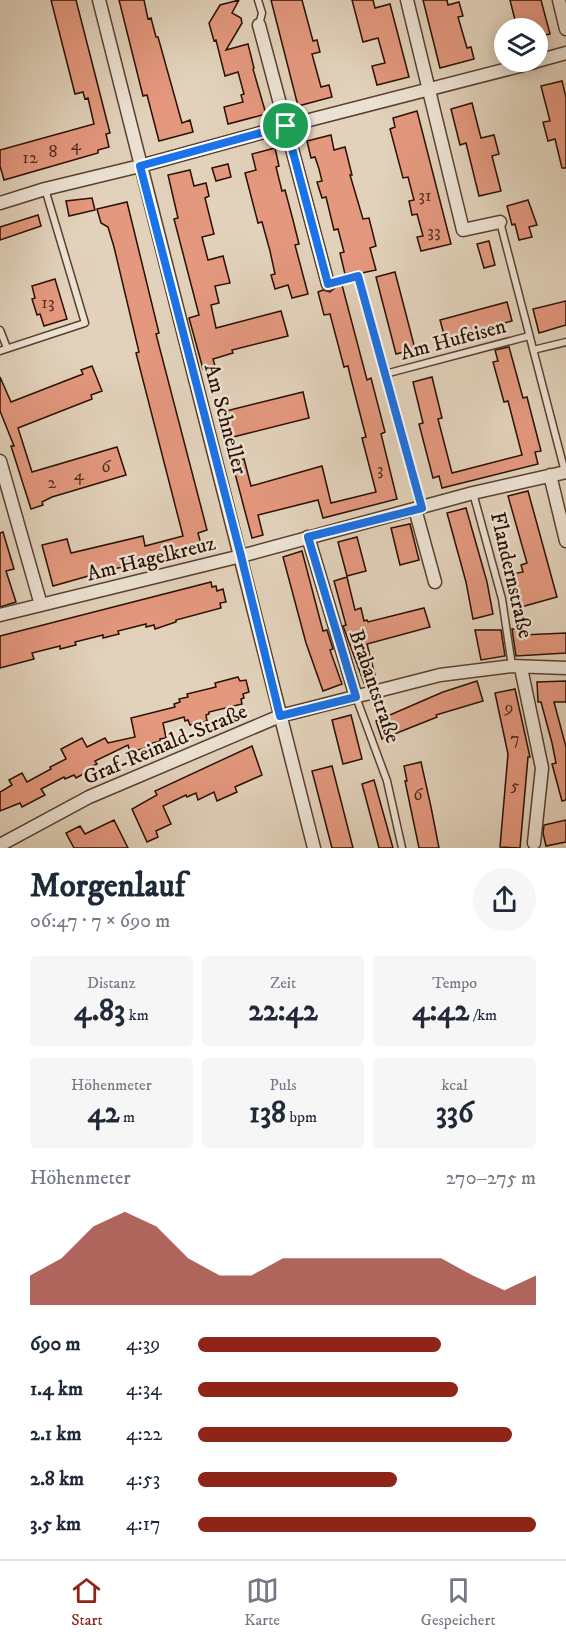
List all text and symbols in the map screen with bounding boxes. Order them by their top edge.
map controls [494,18,548,72]
button: layers [494,18,548,72]
pin [260,100,311,151]
icon: arrive [269,109,302,142]
house number: 4 [71,134,82,156]
house number: 8 [48,141,58,163]
house number: 12 [22,147,38,169]
house number: 31 [418,185,432,207]
house number: 33 [427,221,441,243]
house number: 13 [41,292,55,314]
street label: Am Hufeisen [397,313,509,367]
street label: Am Schneller [198,361,252,478]
house number: 6 [101,456,111,478]
house number: 3 [377,459,383,481]
house number: 4 [74,464,85,486]
house number: 2 [48,472,57,494]
street label: Flandernstraße [484,510,538,641]
street label: Am Hagelkreuz [84,530,218,588]
street label: Brabantstraße [343,626,406,747]
house number: 9 [504,697,513,719]
street label: Graf-Reinald-Straße [79,699,252,791]
house number: 7 [510,728,520,750]
house number: 5 [511,775,520,797]
house number: 6 [413,784,423,806]
text: Morgenlauf [30,866,185,907]
button: share [473,868,536,931]
text: 06:47 · 7 × 690 m [30,909,170,934]
text: Distanz [87,973,136,993]
text: Zeit [270,973,296,993]
text: Tempo [432,973,477,993]
text: 4.83 [74,993,125,1030]
text: 22:42 [248,993,318,1030]
text: 4:42 [412,993,469,1030]
text: km [125,1005,149,1025]
text: /km [469,1005,497,1025]
text: Höhenmeter [71,1075,152,1095]
text: Puls [269,1075,297,1095]
text: kcal [442,1075,468,1095]
text: 42 [88,1095,120,1132]
text: 138 [249,1095,286,1132]
text: 336 [436,1095,474,1132]
text: m [120,1107,135,1127]
text: bpm [286,1107,317,1127]
text: Höhenmeter [30,1166,131,1191]
text: 270–275 m [446,1166,536,1191]
text: 690 m [30,1332,80,1357]
text: 4:39 [126,1332,160,1357]
text: 1.4 km [30,1377,83,1402]
text: 4:34 [126,1377,162,1402]
text: 2.1 km [30,1422,81,1447]
text: 4:22 [126,1422,162,1447]
text: 2.8 km [30,1467,84,1492]
text: 4:53 [126,1467,160,1492]
text: 3.5 km [30,1512,81,1537]
text: 4:17 [126,1512,161,1537]
tab: Start [70,1574,103,1630]
tab: Karte [244,1574,280,1630]
tab: Gespeichert [421,1574,496,1630]

